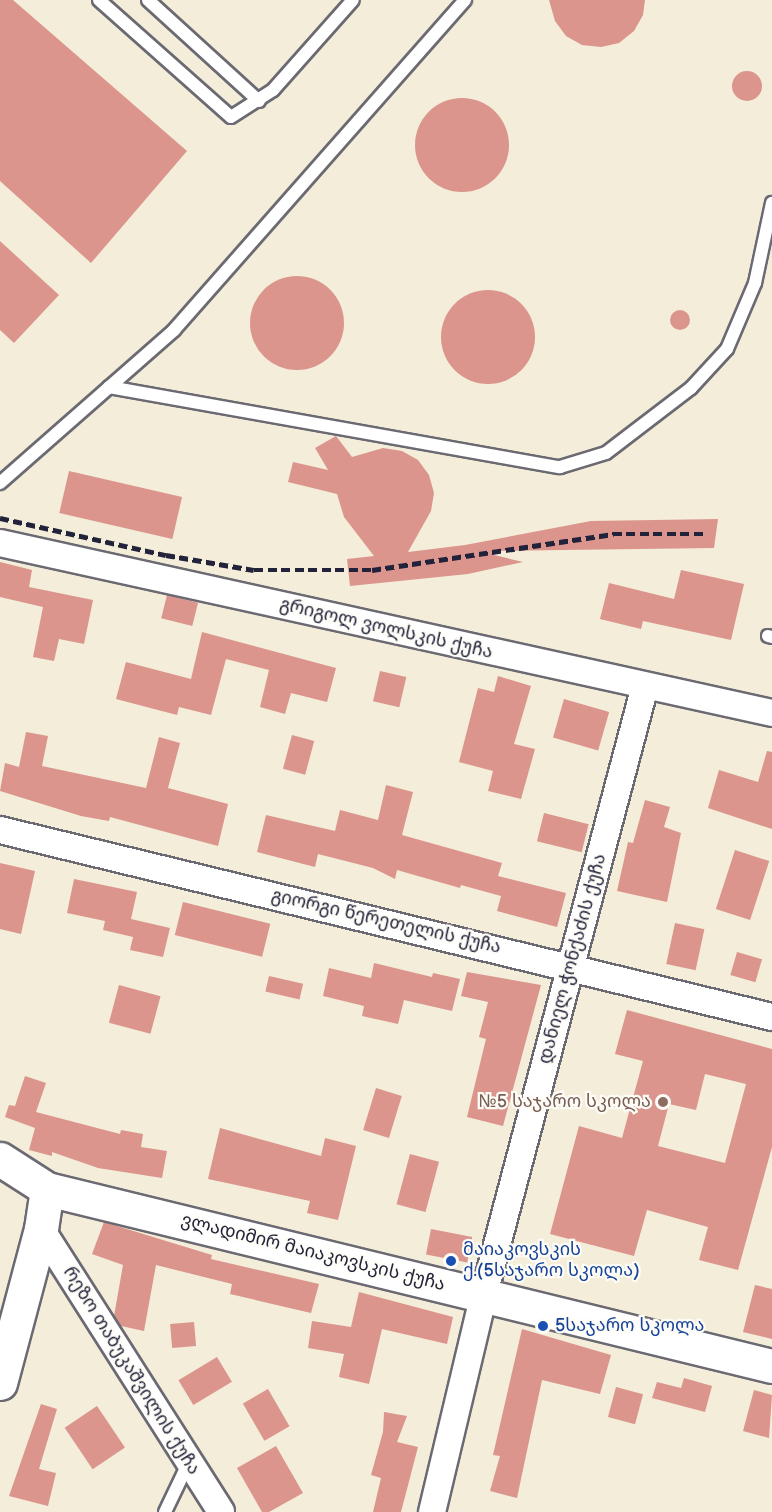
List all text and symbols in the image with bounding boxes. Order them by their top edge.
street label: გრიგოლ ვოლსკის ქუჩა [277,594,495,664]
street label: დანიელ ჭონქაძის ქუჩა [535,852,611,1066]
street label: გიორგი წერეთელის ქუჩა [269,885,503,959]
place label: №5 საჯარო სკოლა [478,1091,651,1113]
marker: №5 საჯარო სკოლა [656,1095,670,1109]
street label: ვლადიმირ მაიაკოვსკის ქუჩა [179,1210,447,1296]
place label: მაიაკოვსკის ქ.(5საჯარო სკოლა) [463,1240,640,1282]
marker: მაიაკოვსკის ქ.(5საჯარო სკოლა) [444,1254,458,1268]
street label: რეზო თაბუკაშვილის ქუჩა [58,1263,204,1479]
place label: 5საჯარო სკოლა [555,1315,704,1337]
marker: 5საჯარო სკოლა [536,1319,550,1333]

